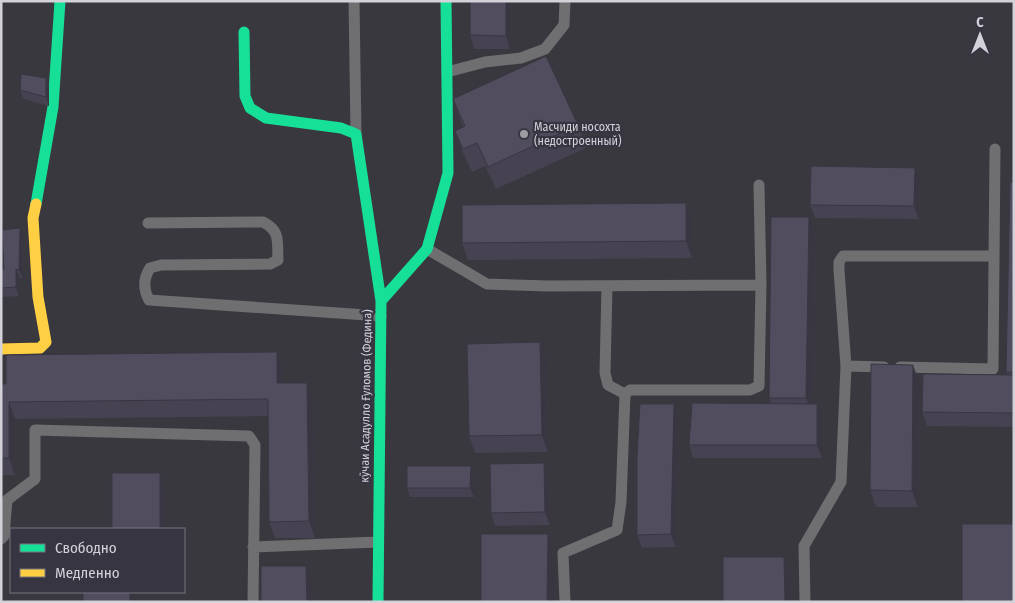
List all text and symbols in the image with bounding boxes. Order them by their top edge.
north arrow [955,10,1005,60]
text: С [976,14,984,31]
place label: Масчиди носохта (недостроенный) [534,120,622,148]
marker: Масчиди носохта (недостроенный) [518,128,530,140]
street label: кӯчаи Асадулло Ғуломов (Федина) [357,309,375,483]
legend [10,528,185,593]
text: Свободно [55,539,117,557]
text: Медленно [55,564,120,582]

